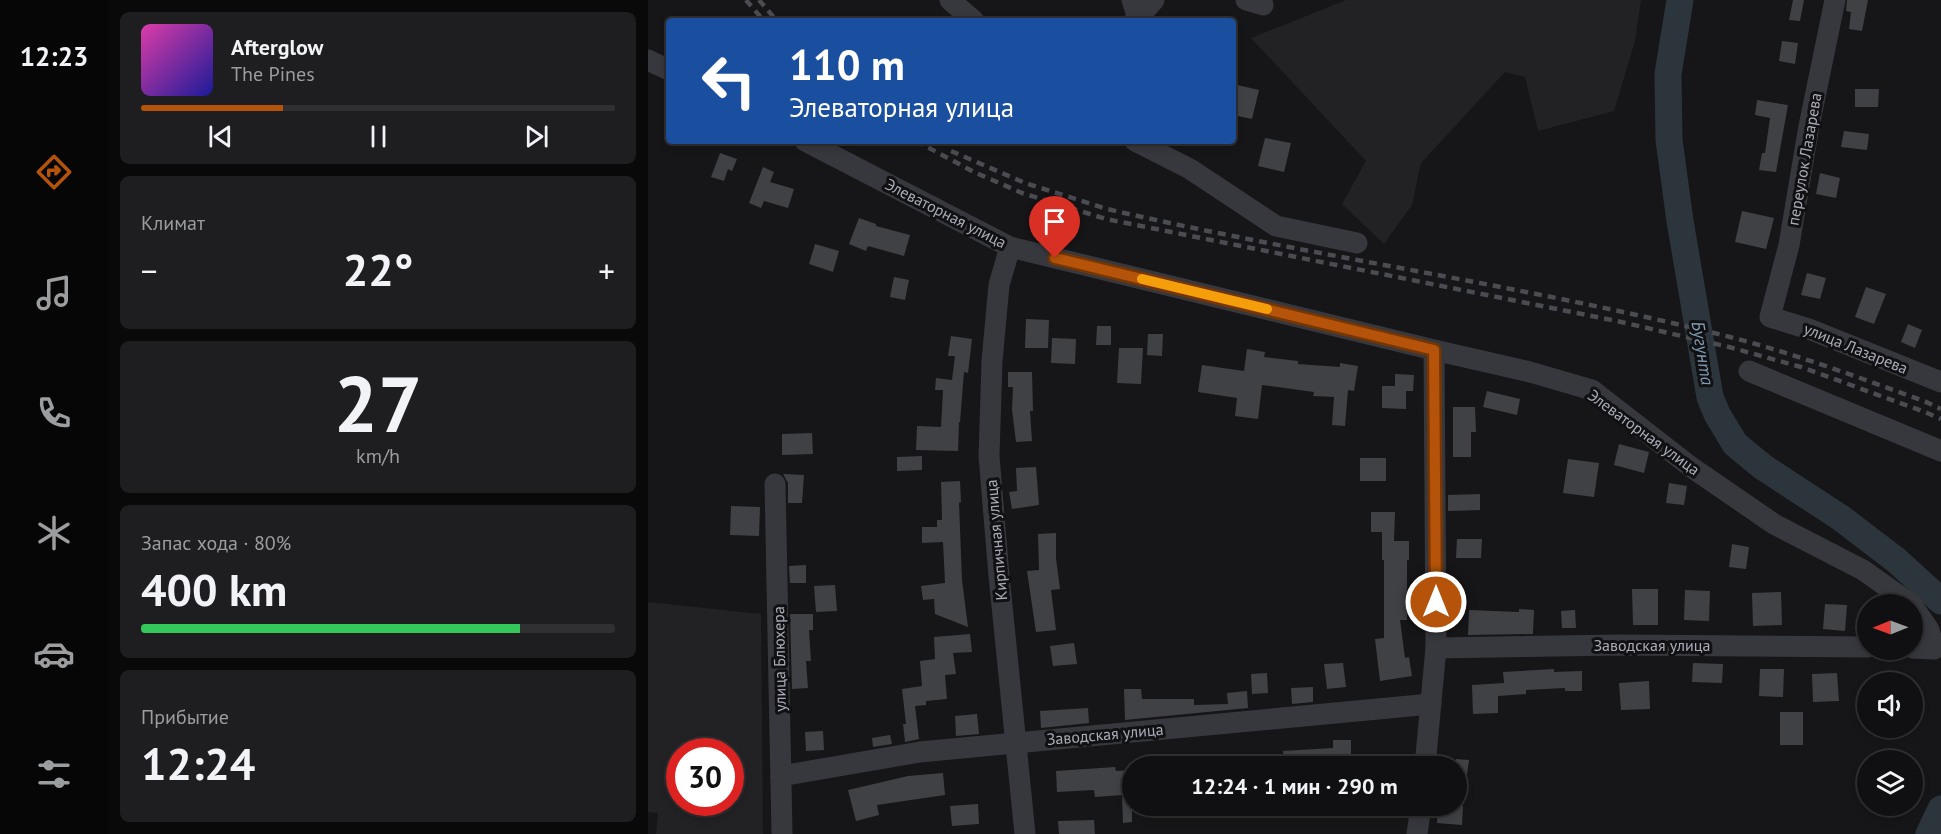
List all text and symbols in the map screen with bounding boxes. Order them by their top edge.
text: Afterglow [231,33,323,61]
text: 110 m [789,37,905,92]
text: 12:23 [20,39,88,73]
icon: left [690,42,768,120]
text: The Pines [231,61,315,87]
text: Элеваторная улица [789,90,1014,124]
street label: переулок Лазарева [1782,91,1826,227]
icon: previous [204,120,237,153]
icon: pause [362,120,395,153]
icon: next [520,120,553,153]
icon: directions [33,151,75,193]
street label: Элеваторная улица [882,174,1010,252]
pin [1029,196,1080,258]
icon: arrive [1038,205,1071,238]
text: Климат [141,210,205,236]
text: 22° [343,240,413,298]
text: − [141,249,158,292]
text: + [598,249,615,292]
icon: music [33,272,75,314]
street label: улица Лазарева [1801,318,1911,378]
water label: Бугунта [1687,319,1719,387]
text: 27 [334,353,422,454]
street label: Элеваторная улица [1584,385,1704,479]
icon: phone [33,392,75,434]
text: km/h [356,443,400,469]
street label: Кирпичная улица [981,479,1011,601]
icon: climate [33,512,75,554]
text: Запас хода · 80% [141,530,291,556]
text: 400 km [141,560,287,618]
position arrow [1404,570,1468,634]
north arrow [1857,594,1923,660]
map controls [1857,594,1923,816]
street label: улица Блюхера [768,606,790,712]
icon: car [33,633,75,675]
street label: Заводская улица [1593,635,1711,655]
button: sound [1857,672,1923,738]
text: Прибытие [141,704,229,730]
street label: Заводская улица [1046,719,1164,749]
text: 12:24 [141,734,255,792]
speed limit sign: 30 [666,738,744,816]
button: layers [1857,750,1923,816]
icon: filters [33,753,75,795]
text: 12:24 · 1 мин · 290 m [1191,772,1398,800]

